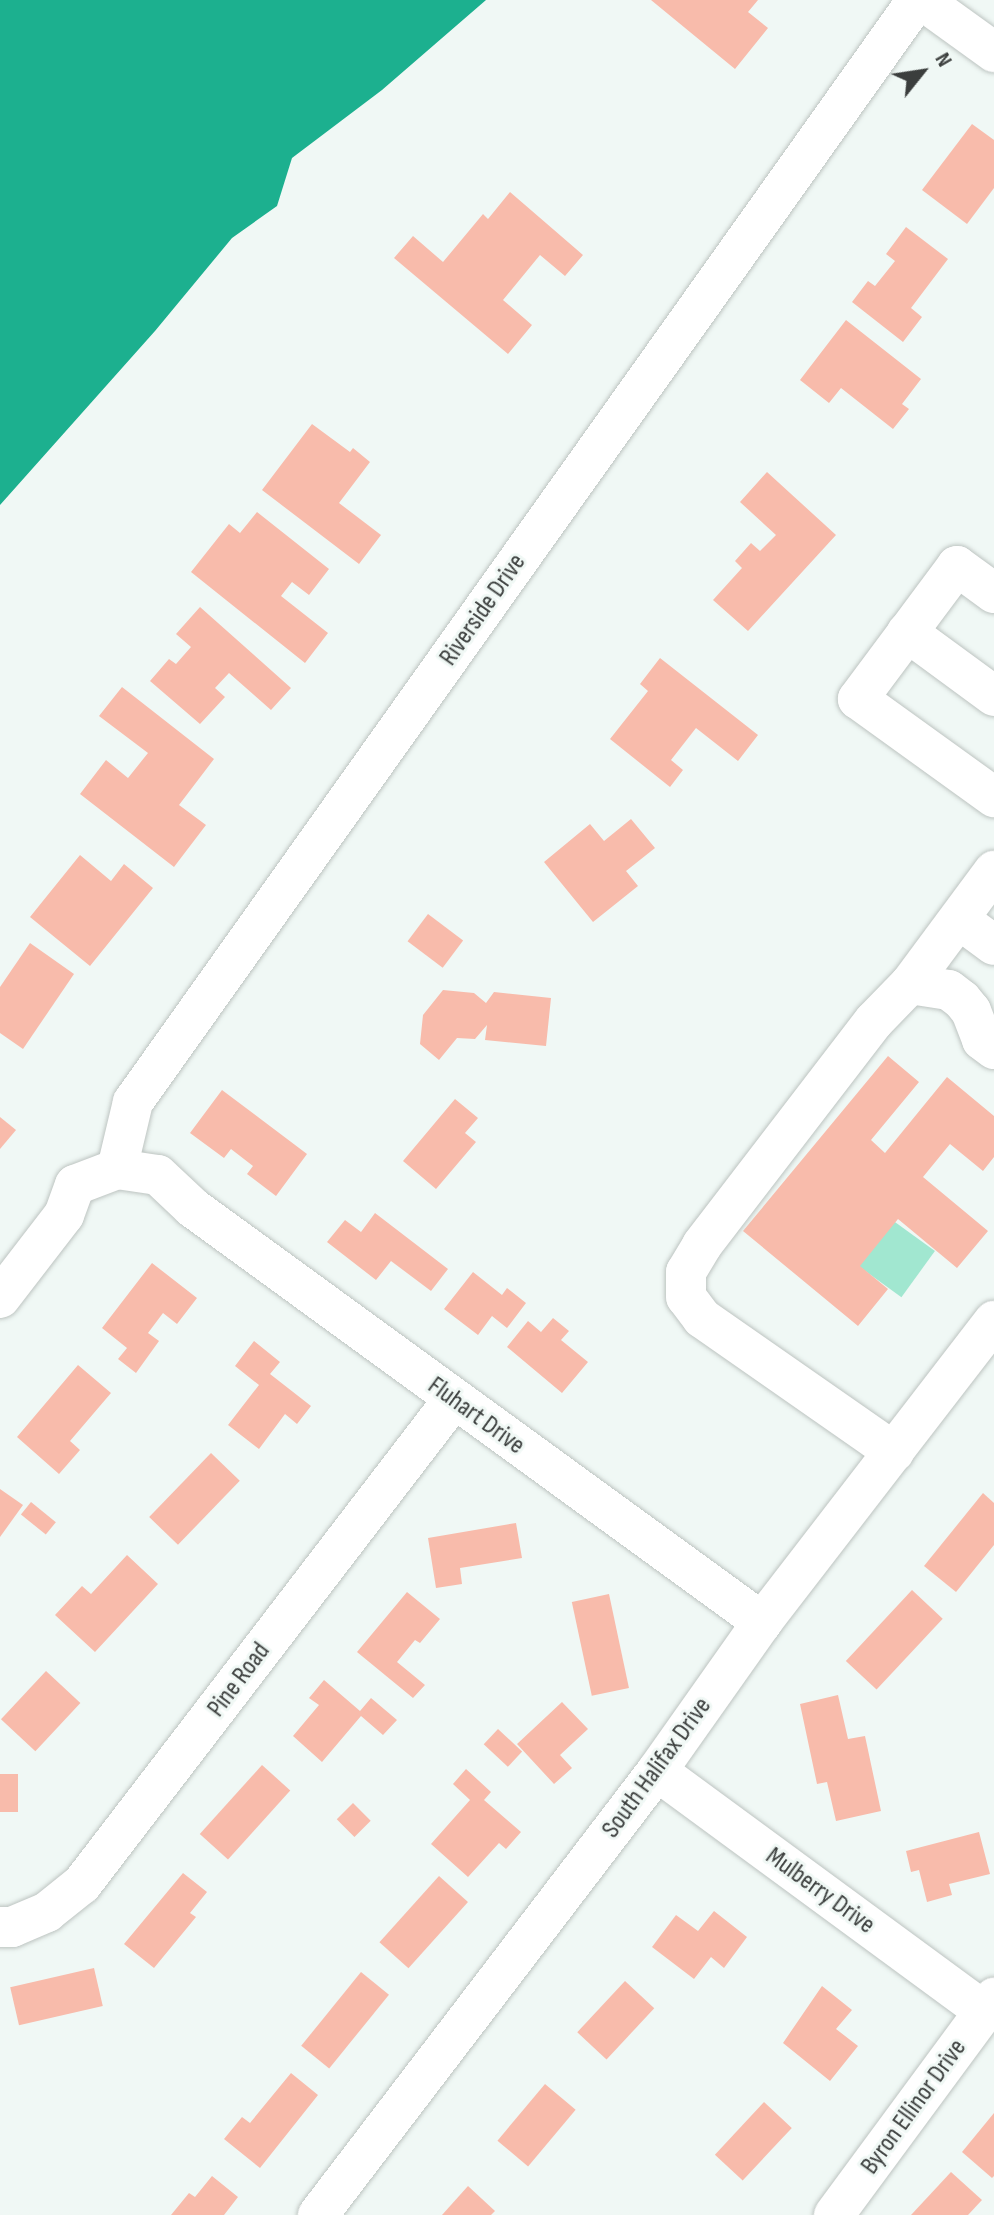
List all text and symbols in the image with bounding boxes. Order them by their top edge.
north arrow [882,32,962,112]
text: N [929,48,958,72]
street label: Riverside Drive [433,548,533,672]
street label: Fluhart Drive [422,1370,530,1462]
street label: Pine Road [201,1637,277,1723]
street label: South Halifax Drive [596,1692,718,1844]
street label: Mulberry Drive [759,1841,881,1941]
street label: Byron Ellinor Drive [855,2033,973,2181]

